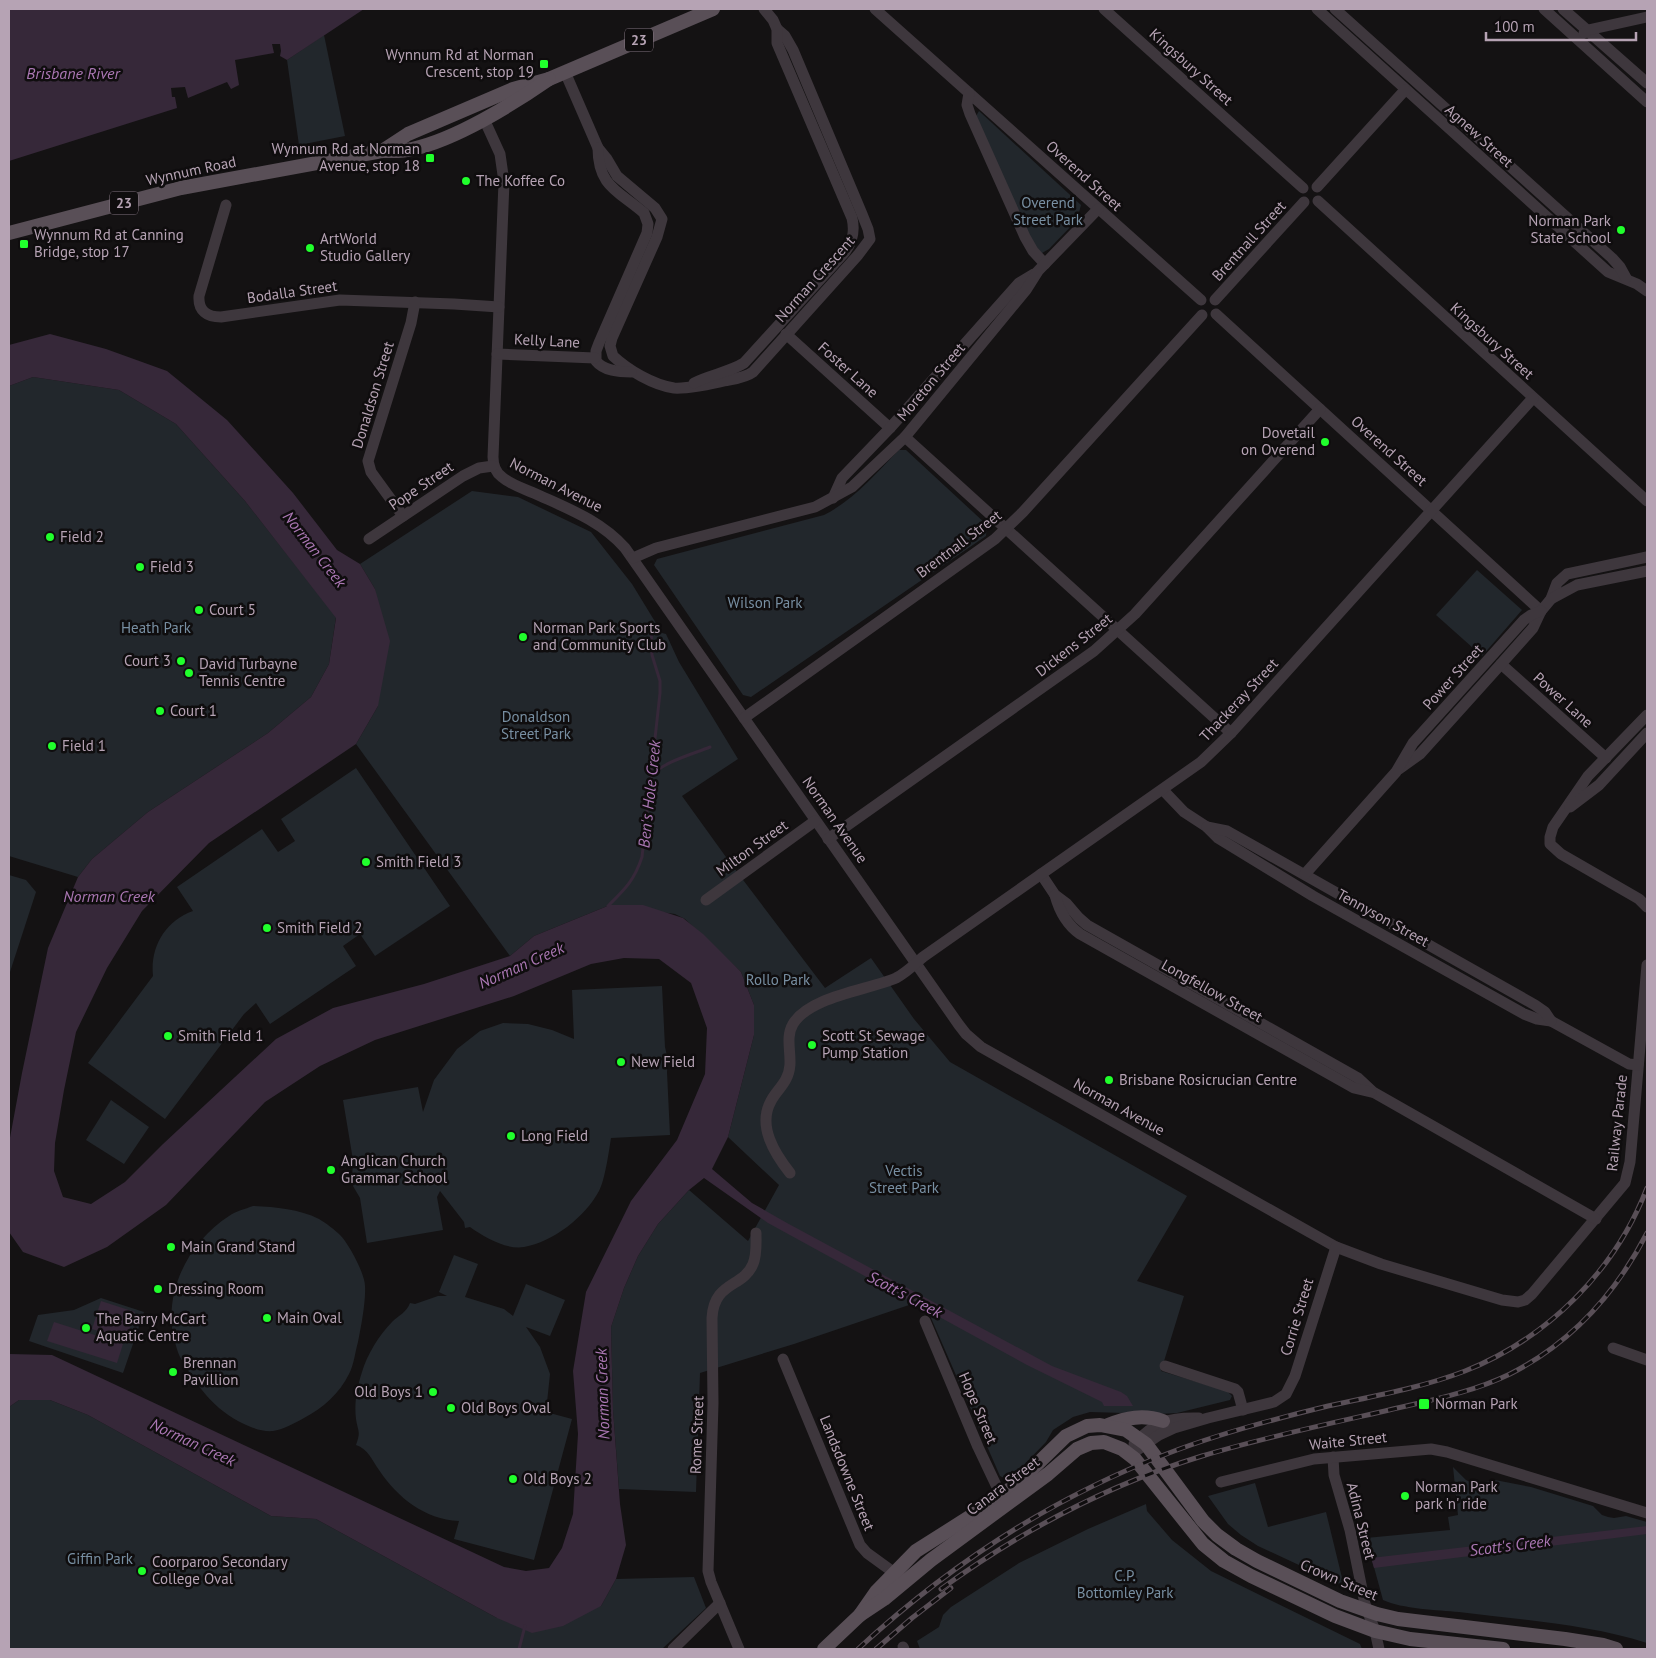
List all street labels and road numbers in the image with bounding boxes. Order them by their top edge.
street label: Kingsbury Street [1146,24,1237,109]
road number: 23 [625,28,653,52]
street label: Agnew Street [1441,100,1517,171]
street label: Overend Street [1042,136,1126,215]
street label: Wynnum Road [144,152,238,189]
road number: 23 [110,192,138,214]
street label: Brentnall Street [1208,197,1290,285]
street label: Norman Crescent [771,232,858,326]
street label: Bodalla Street [246,276,338,307]
street label: Kingsbury Street [1447,298,1538,383]
street label: Kelly Lane [514,329,580,352]
street label: Foster Lane [814,338,882,402]
street label: Donaldson Street [347,339,398,451]
street label: Moreton Street [892,339,969,425]
street label: Overend Street [1347,411,1431,490]
street label: Norman Avenue [507,453,606,516]
street label: Pope Street [385,457,457,514]
street label: Brentnall Street [912,505,1005,582]
street label: Dickens Street [1032,609,1116,680]
street label: Power Street [1418,640,1487,713]
street label: Thackeray Street [1195,654,1282,745]
street label: Power Lane [1529,668,1597,731]
street label: Norman Avenue [799,773,872,867]
street label: Milton Street [712,815,791,880]
street label: Tennyson Street [1334,884,1433,951]
street label: Longfellow Street [1158,955,1266,1026]
street label: Norman Avenue [1070,1074,1168,1139]
street label: Railway Parade [1602,1074,1631,1172]
street label: Corrie Street [1276,1276,1317,1358]
street label: Hope Street [955,1369,1002,1447]
street label: Rome Street [686,1395,707,1474]
street label: Landsdowne Street [816,1412,879,1533]
street label: Waite Street [1308,1427,1388,1454]
street label: Canara Street [963,1452,1043,1519]
street label: Adina Street [1343,1480,1380,1561]
street label: Crown Street [1297,1555,1381,1604]

